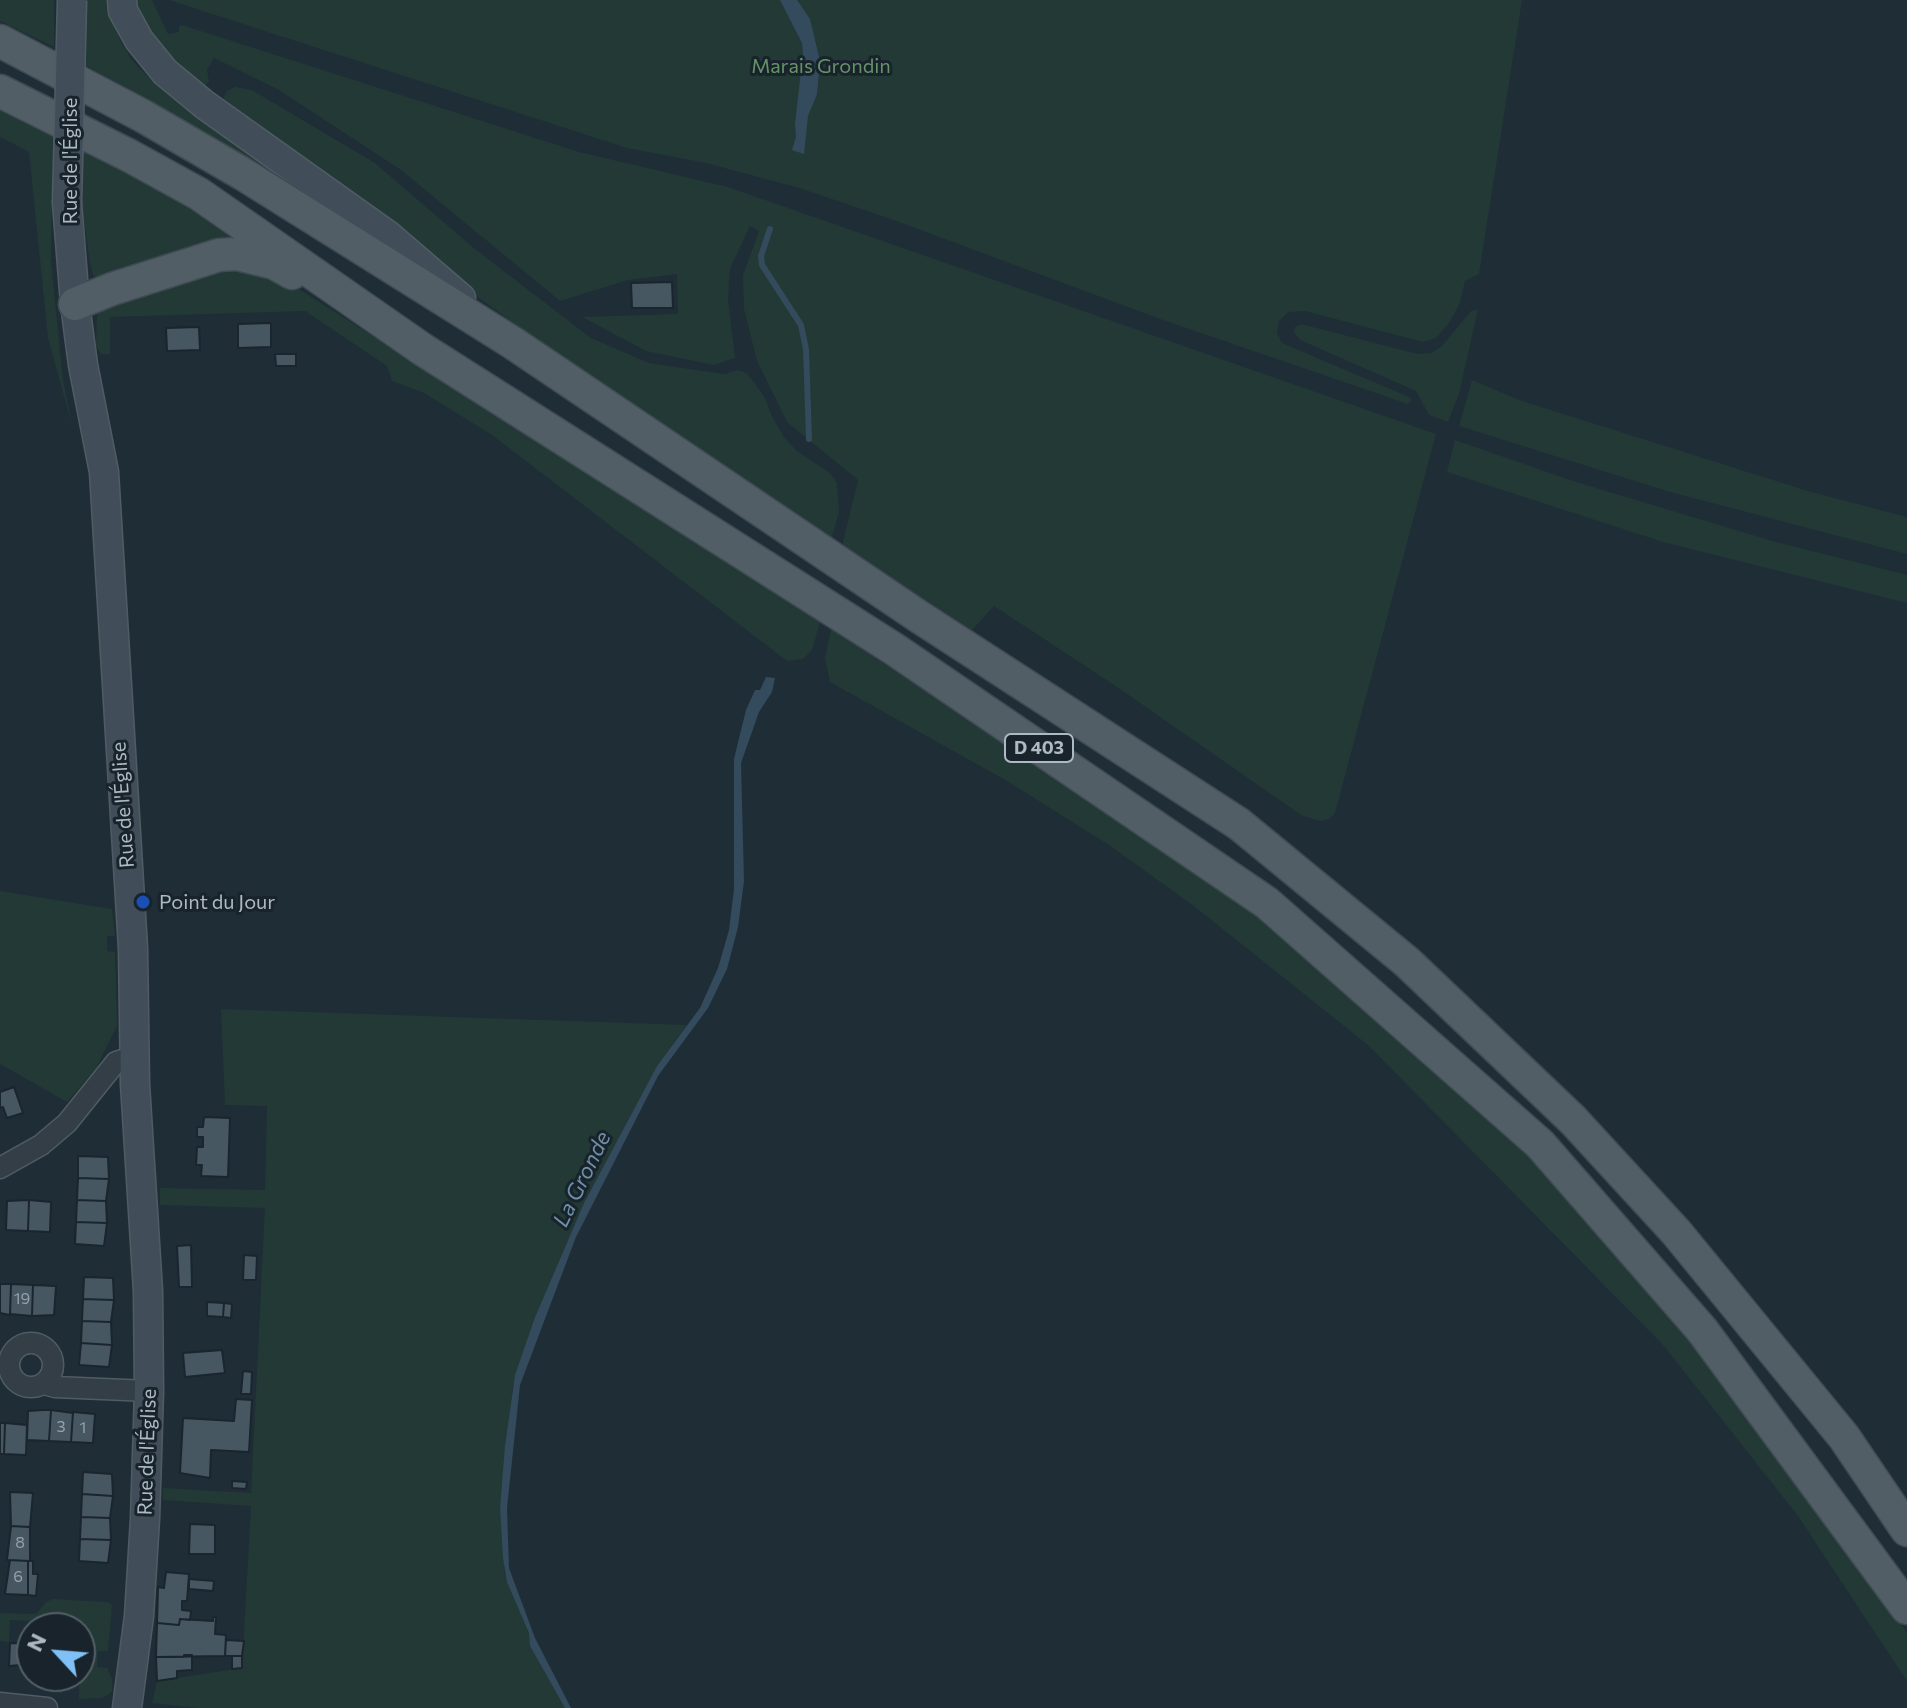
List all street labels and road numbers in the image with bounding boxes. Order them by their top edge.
street label: Rue de l'Église [58,98,82,224]
road number: D 403 [1005,734,1073,762]
street label: Rue de l'Église [107,741,139,869]
street label: Rue de l'Église [133,1388,161,1516]

